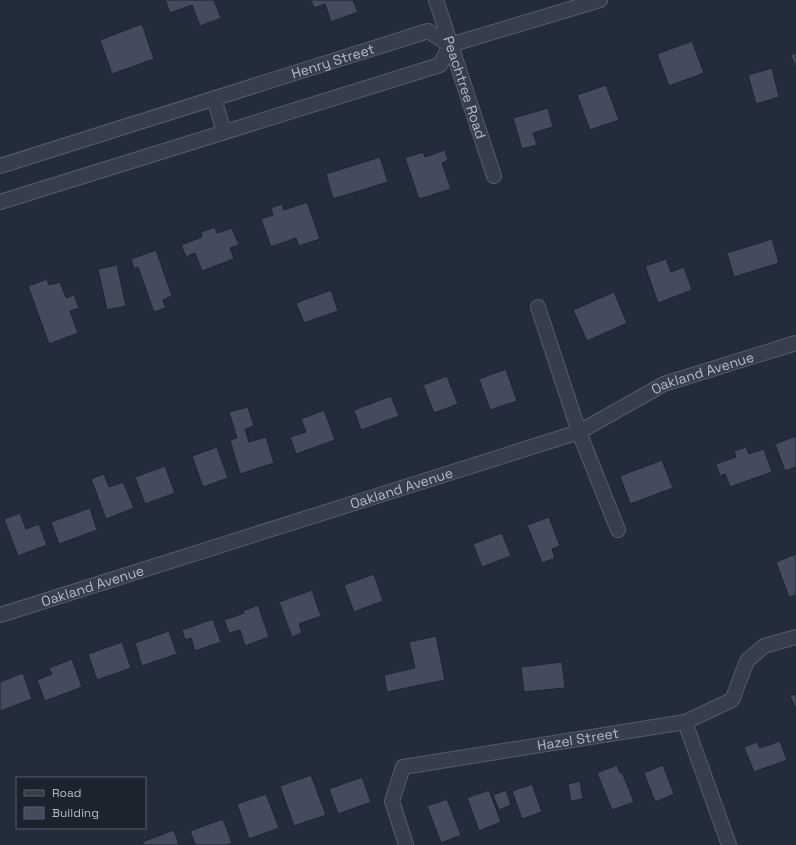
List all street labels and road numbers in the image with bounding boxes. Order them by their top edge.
street label: Peachtree Road [439,34,490,141]
street label: Henry Street [289,39,377,83]
street label: Oakland Avenue [648,348,756,398]
street label: Oakland Avenue [348,463,455,513]
street label: Oakland Avenue [39,561,146,610]
street label: Hazel Street [536,724,620,754]

